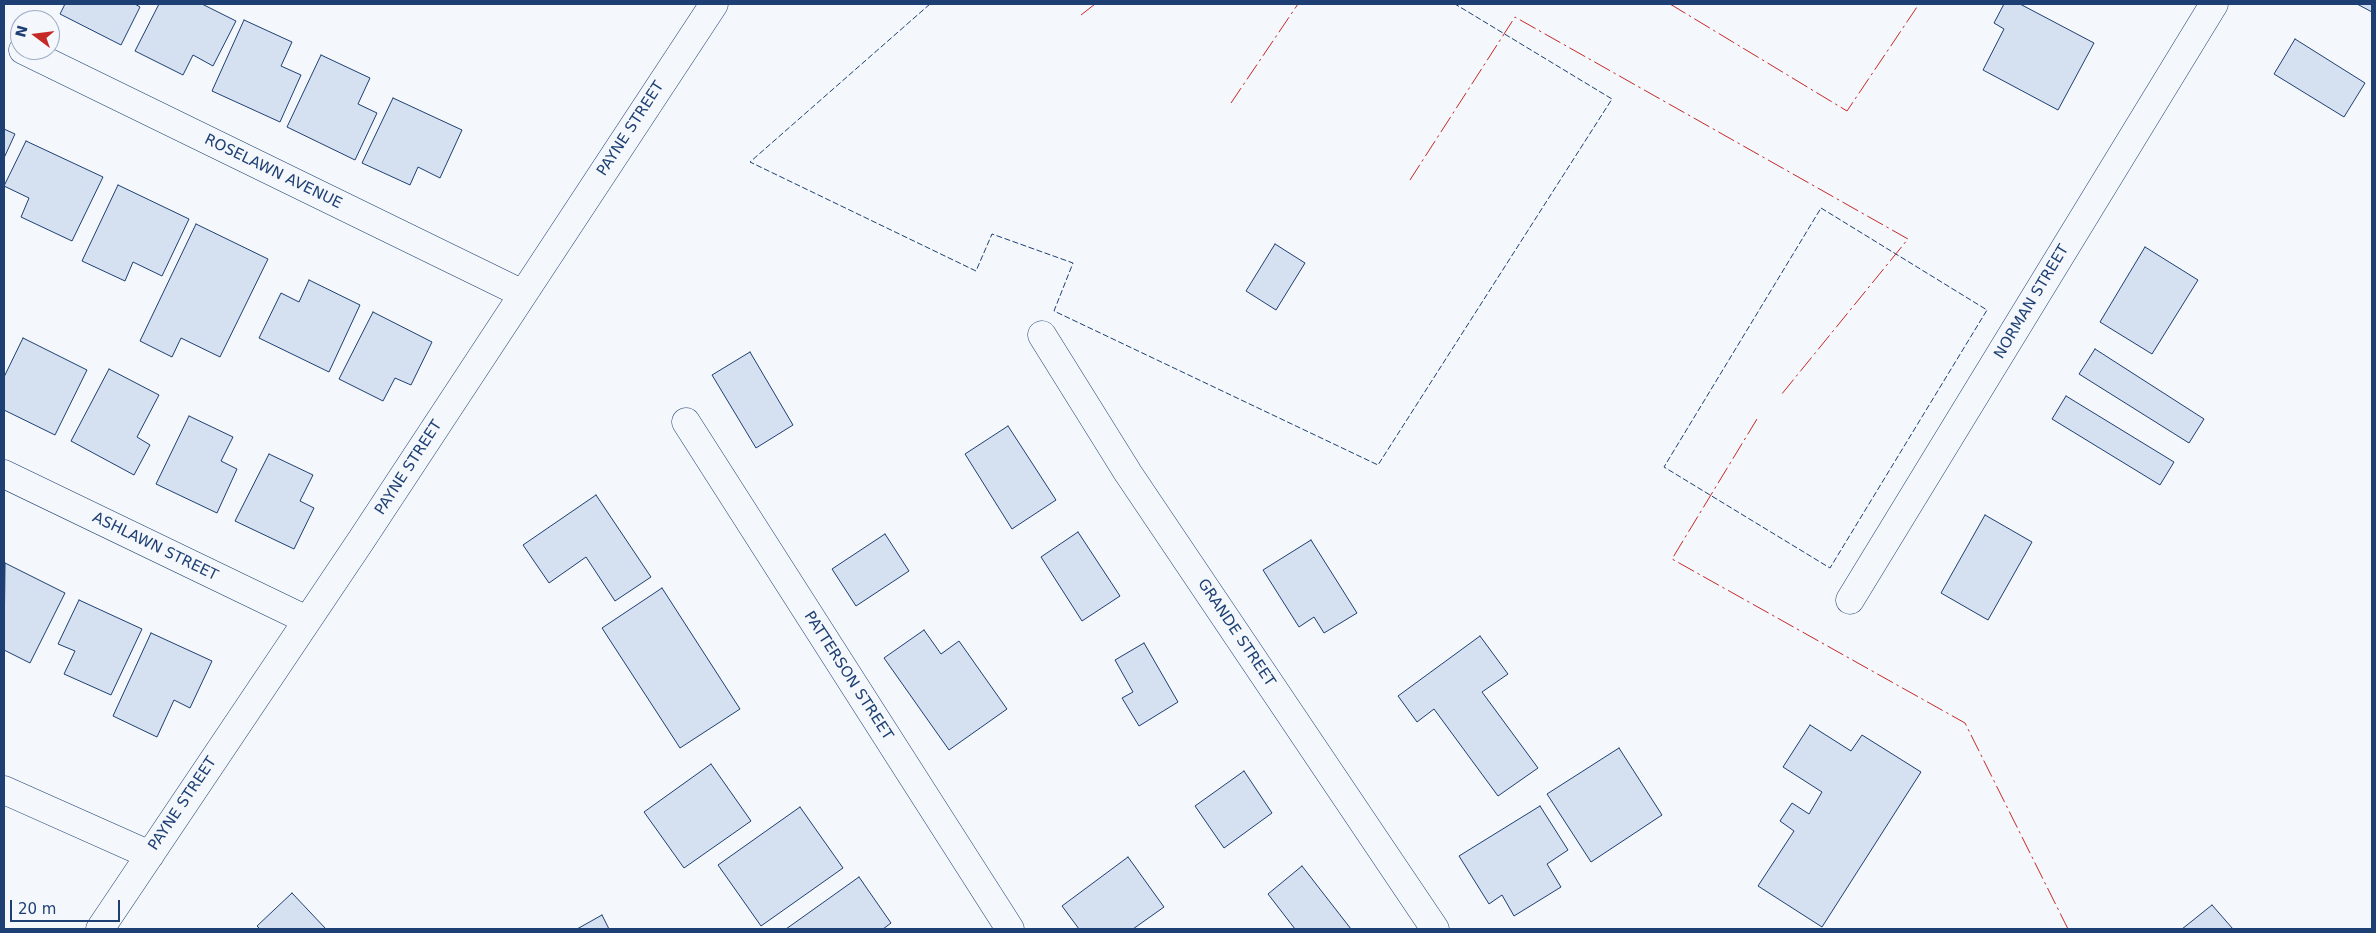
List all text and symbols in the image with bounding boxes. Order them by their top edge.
north arrow [10,10,60,60]
text: N [12,24,31,39]
street label: PAYNE STREET [594,78,668,180]
street label: ROSELAWN AVENUE [201,131,345,213]
street label: NORMAN STREET [1991,242,2073,362]
street label: PAYNE STREET [372,417,446,519]
street label: ASHLAWN STREET [89,509,221,585]
street label: GRANDE STREET [1193,576,1279,690]
street label: PATTERSON STREET [800,608,896,744]
street label: PAYNE STREET [145,754,221,854]
scale bar [12,890,122,922]
text: 20 m [18,900,56,918]

